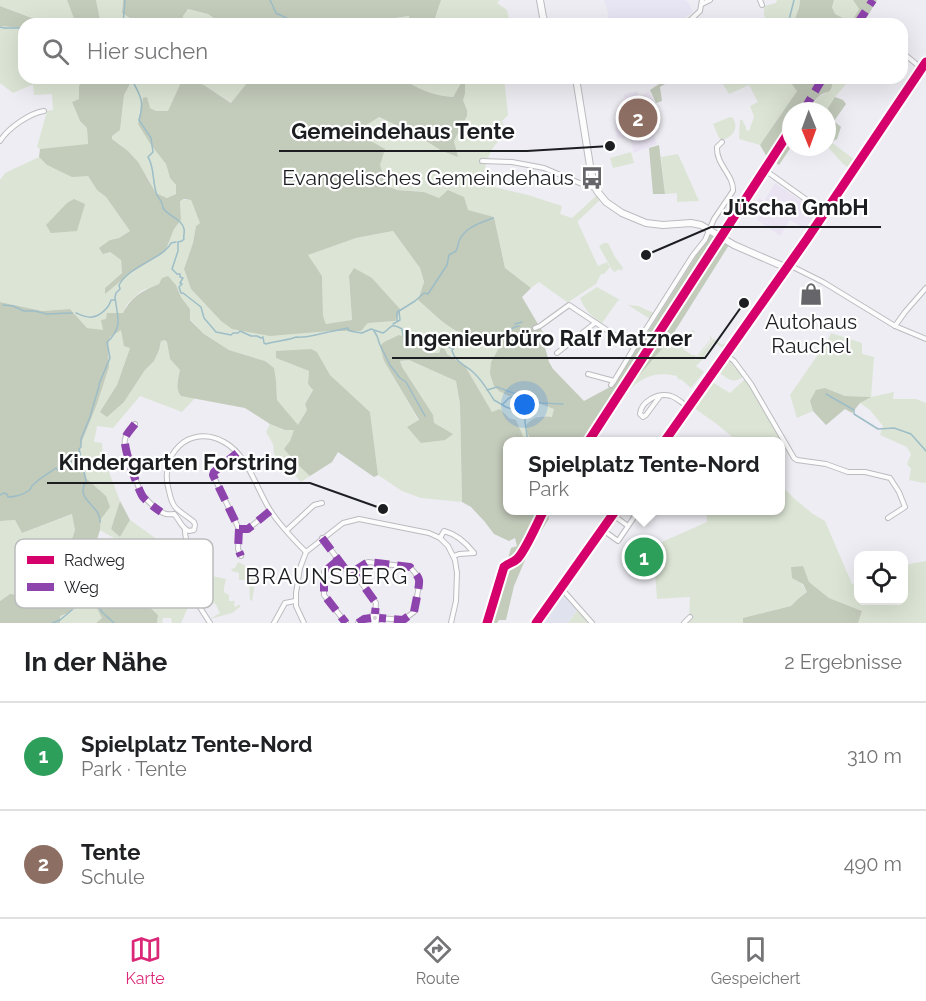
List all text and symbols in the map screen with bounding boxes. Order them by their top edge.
search box [18,18,908,84]
icon: search [39,35,72,68]
text: Hier suchen [87,38,208,64]
pin: 2 [618,96,658,140]
north arrow [782,102,836,156]
callout: Gemeindehaus Tente [279,111,527,151]
text: Gemeindehaus Tente [291,118,515,144]
place label: Evangelisches Gemeindehaus [282,165,574,190]
bus stop icon: Evangelisches Gemeindehaus [579,165,605,191]
callout: Jüscha GmbH [711,187,881,227]
text: Jüscha GmbH [723,194,869,220]
shop icon: Autohaus Rauchel [798,281,824,307]
place label: Autohaus Rauchel [765,309,857,358]
callout: Ingenieurbüro Ralf Matzner [392,318,705,358]
text: Ingenieurbüro Ralf Matzner [404,325,692,351]
your location [510,390,539,419]
popup [503,437,785,515]
callout: Kindergarten Forstring [47,443,310,483]
text: Kindergarten Forstring [59,449,297,475]
text: Spielplatz Tente-Nord [528,451,760,477]
text: Park [528,477,569,501]
pin: 1 [624,534,664,580]
legend [15,539,213,608]
text: Radweg [64,551,125,570]
map controls [854,551,908,605]
button: locate [854,551,908,605]
district label: BRAUNSBERG [245,563,409,589]
text: Weg [64,578,99,597]
text: In der Nähe [24,647,167,677]
text: 2 Ergebnisse [784,650,902,674]
text: Spielplatz Tente-Nord [81,731,313,757]
text: 1 [39,744,48,768]
text: 310 m [847,744,902,768]
text: Park · Tente [81,757,187,781]
text: Tente [81,839,140,865]
text: 2 [38,852,49,876]
text: 490 m [844,852,902,876]
text: Schule [81,865,145,889]
tab: Karte [126,933,165,988]
tab: Route [416,933,460,988]
tab: Gespeichert [711,933,800,988]

